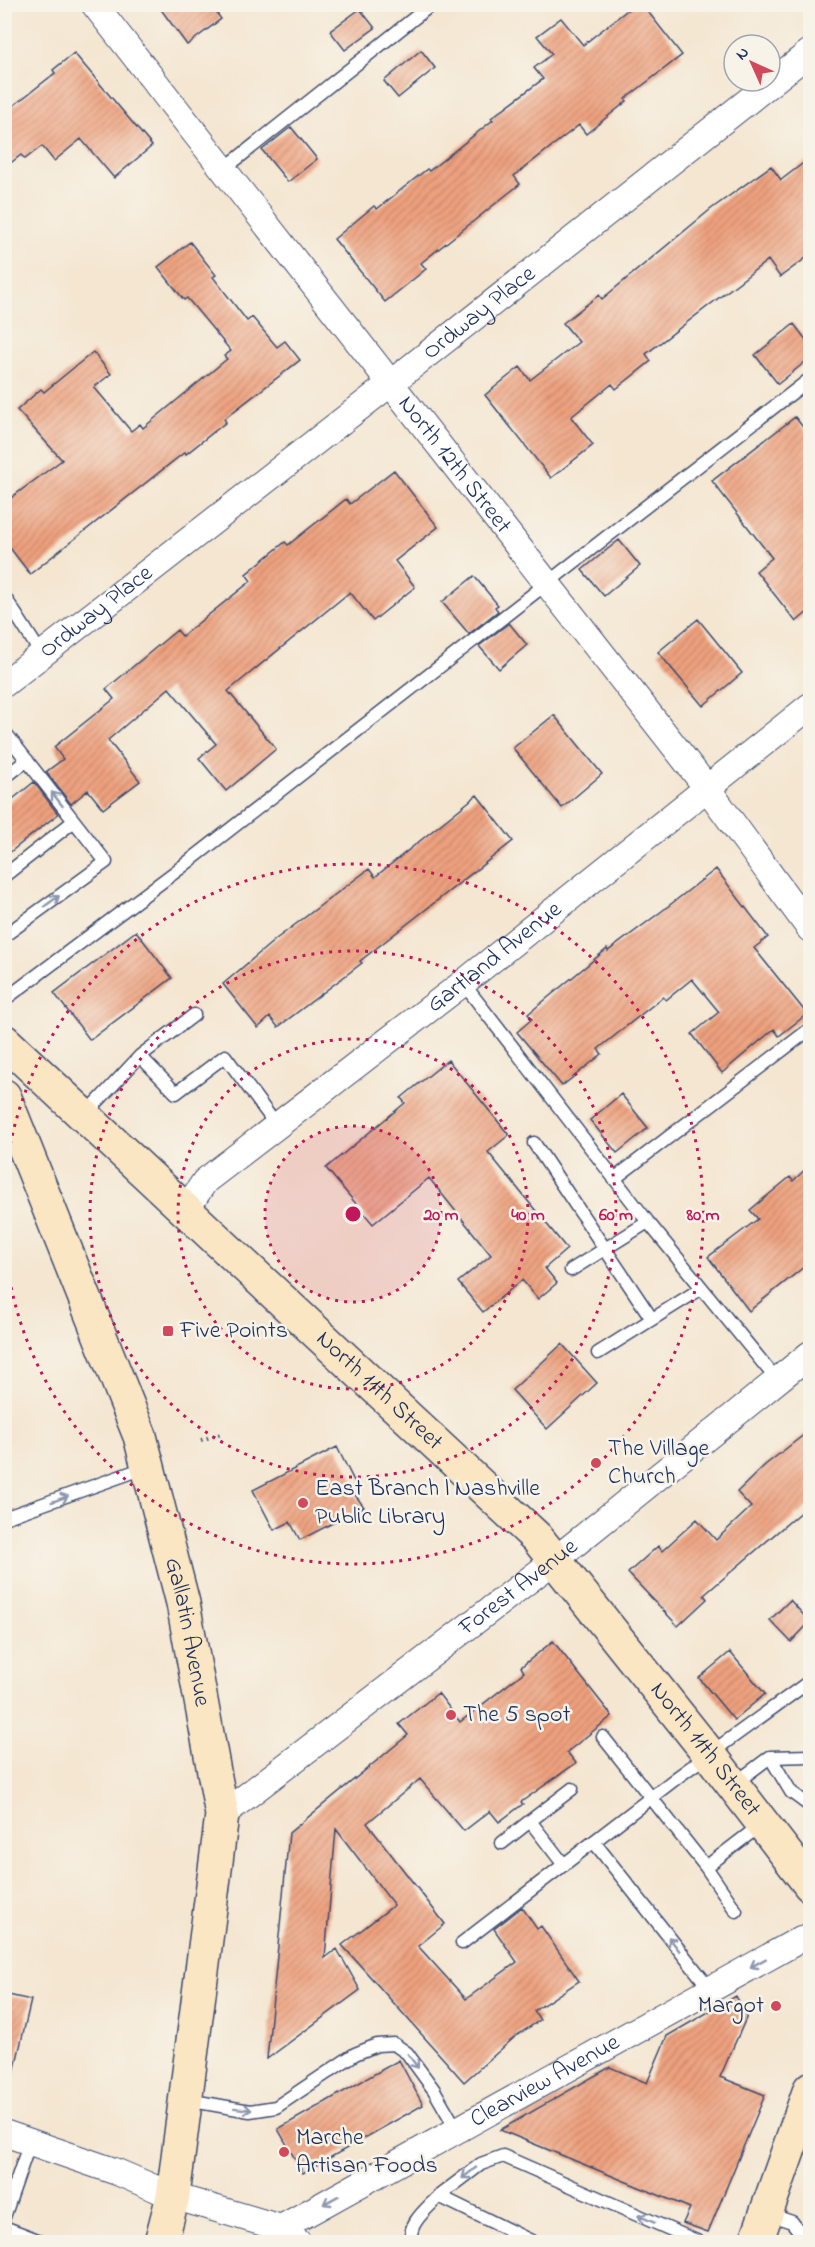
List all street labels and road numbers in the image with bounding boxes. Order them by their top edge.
street label: Ordway Place [415,257,544,369]
street label: North 12th Street [389,388,520,542]
street label: Ordway Place [32,557,161,668]
street label: Gartland Avenue [420,893,570,1022]
street label: North 11th Street [308,1322,451,1459]
street label: Forest Avenue [451,1530,586,1645]
street label: Gallatin Avenue [155,1554,219,1710]
street label: North 11th Street [641,1675,769,1824]
street label: Clearview Avenue [464,2025,626,2137]

